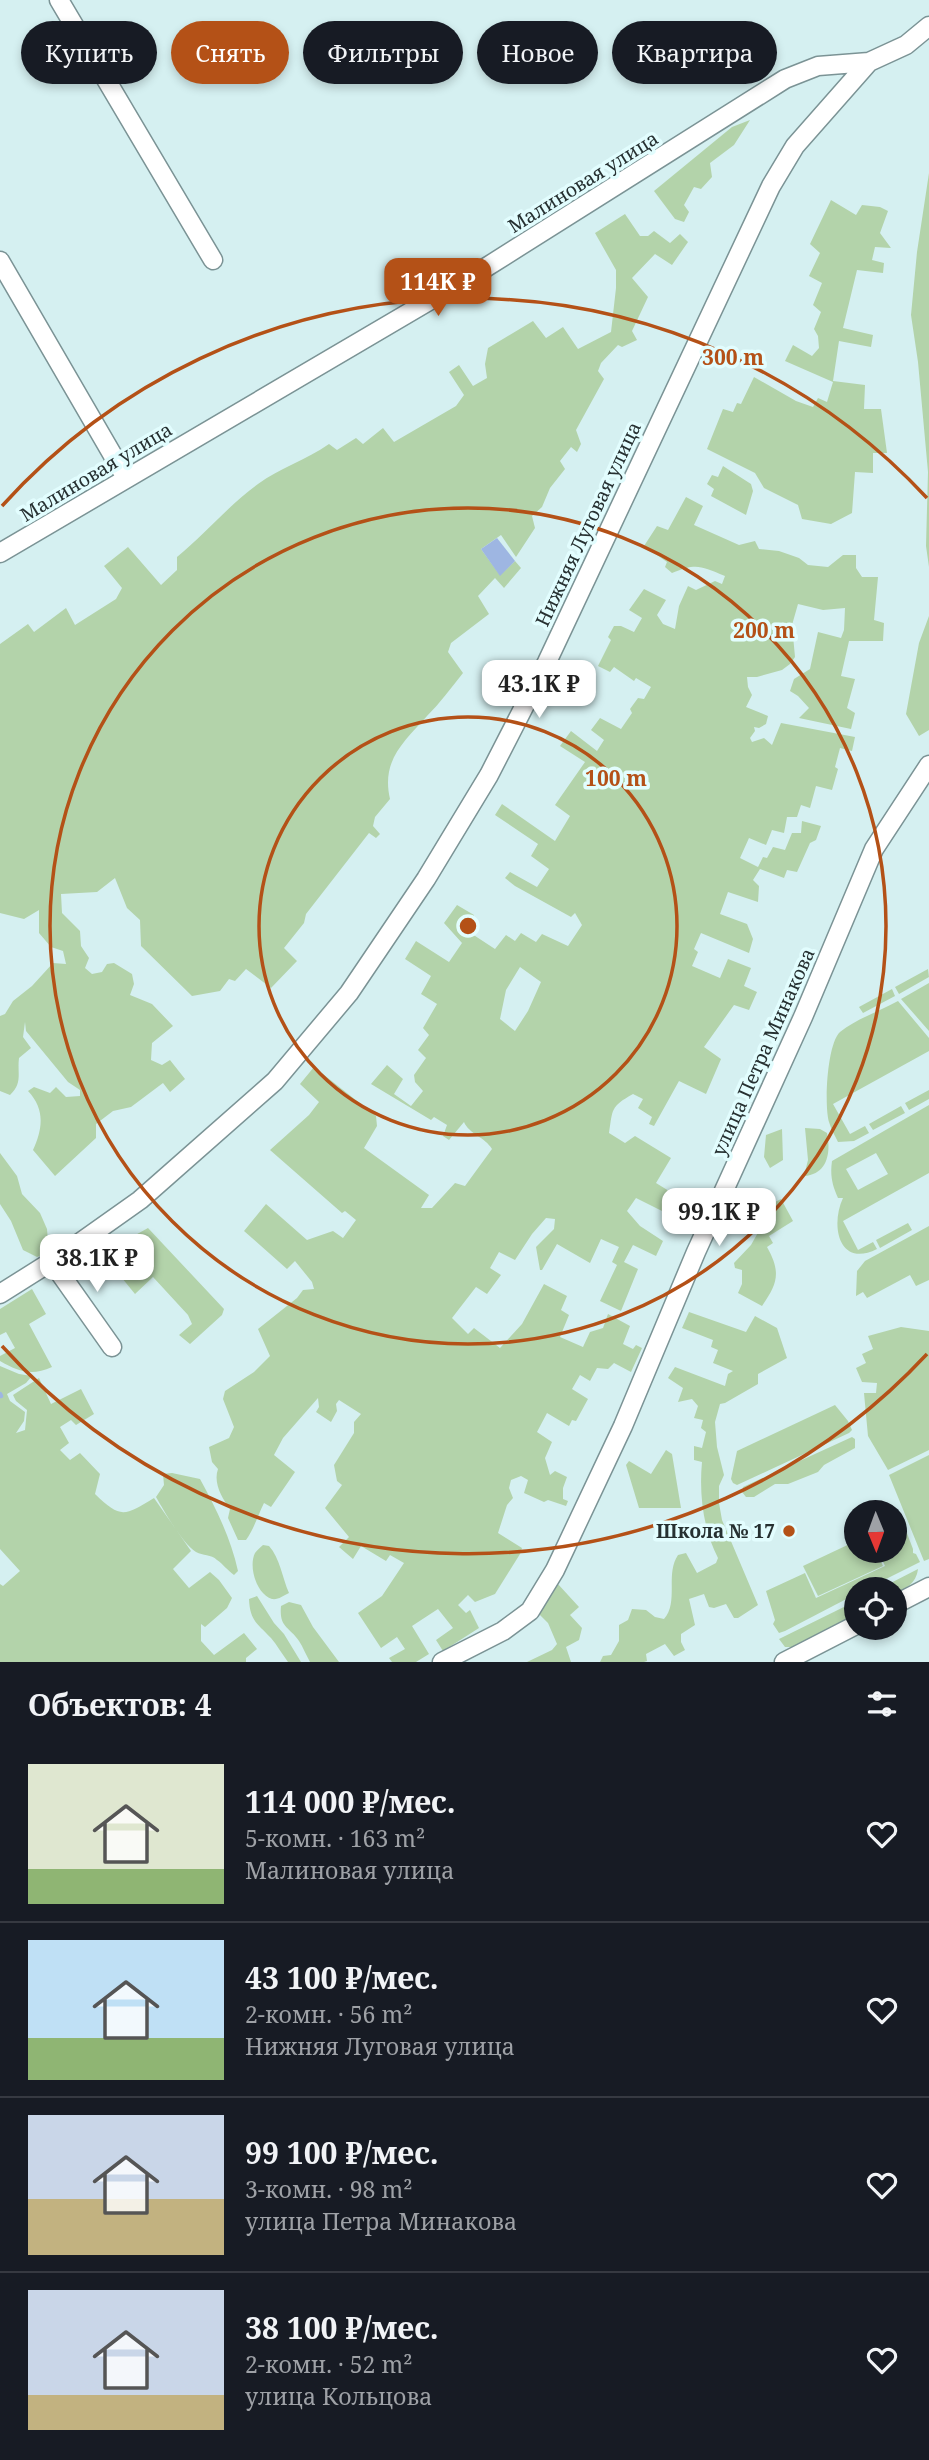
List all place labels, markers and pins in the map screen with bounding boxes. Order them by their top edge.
pin: 114K ₽ [381,258,495,318]
pin: 43.1K ₽ [474,660,604,720]
centre of rings [456,914,480,938]
pin: 99.1K ₽ [654,1188,784,1248]
pin: 38.1K ₽ [32,1234,162,1294]
place label: Школа № 17 [656,1518,775,1544]
marker: Школа № 17 [781,1523,797,1539]

